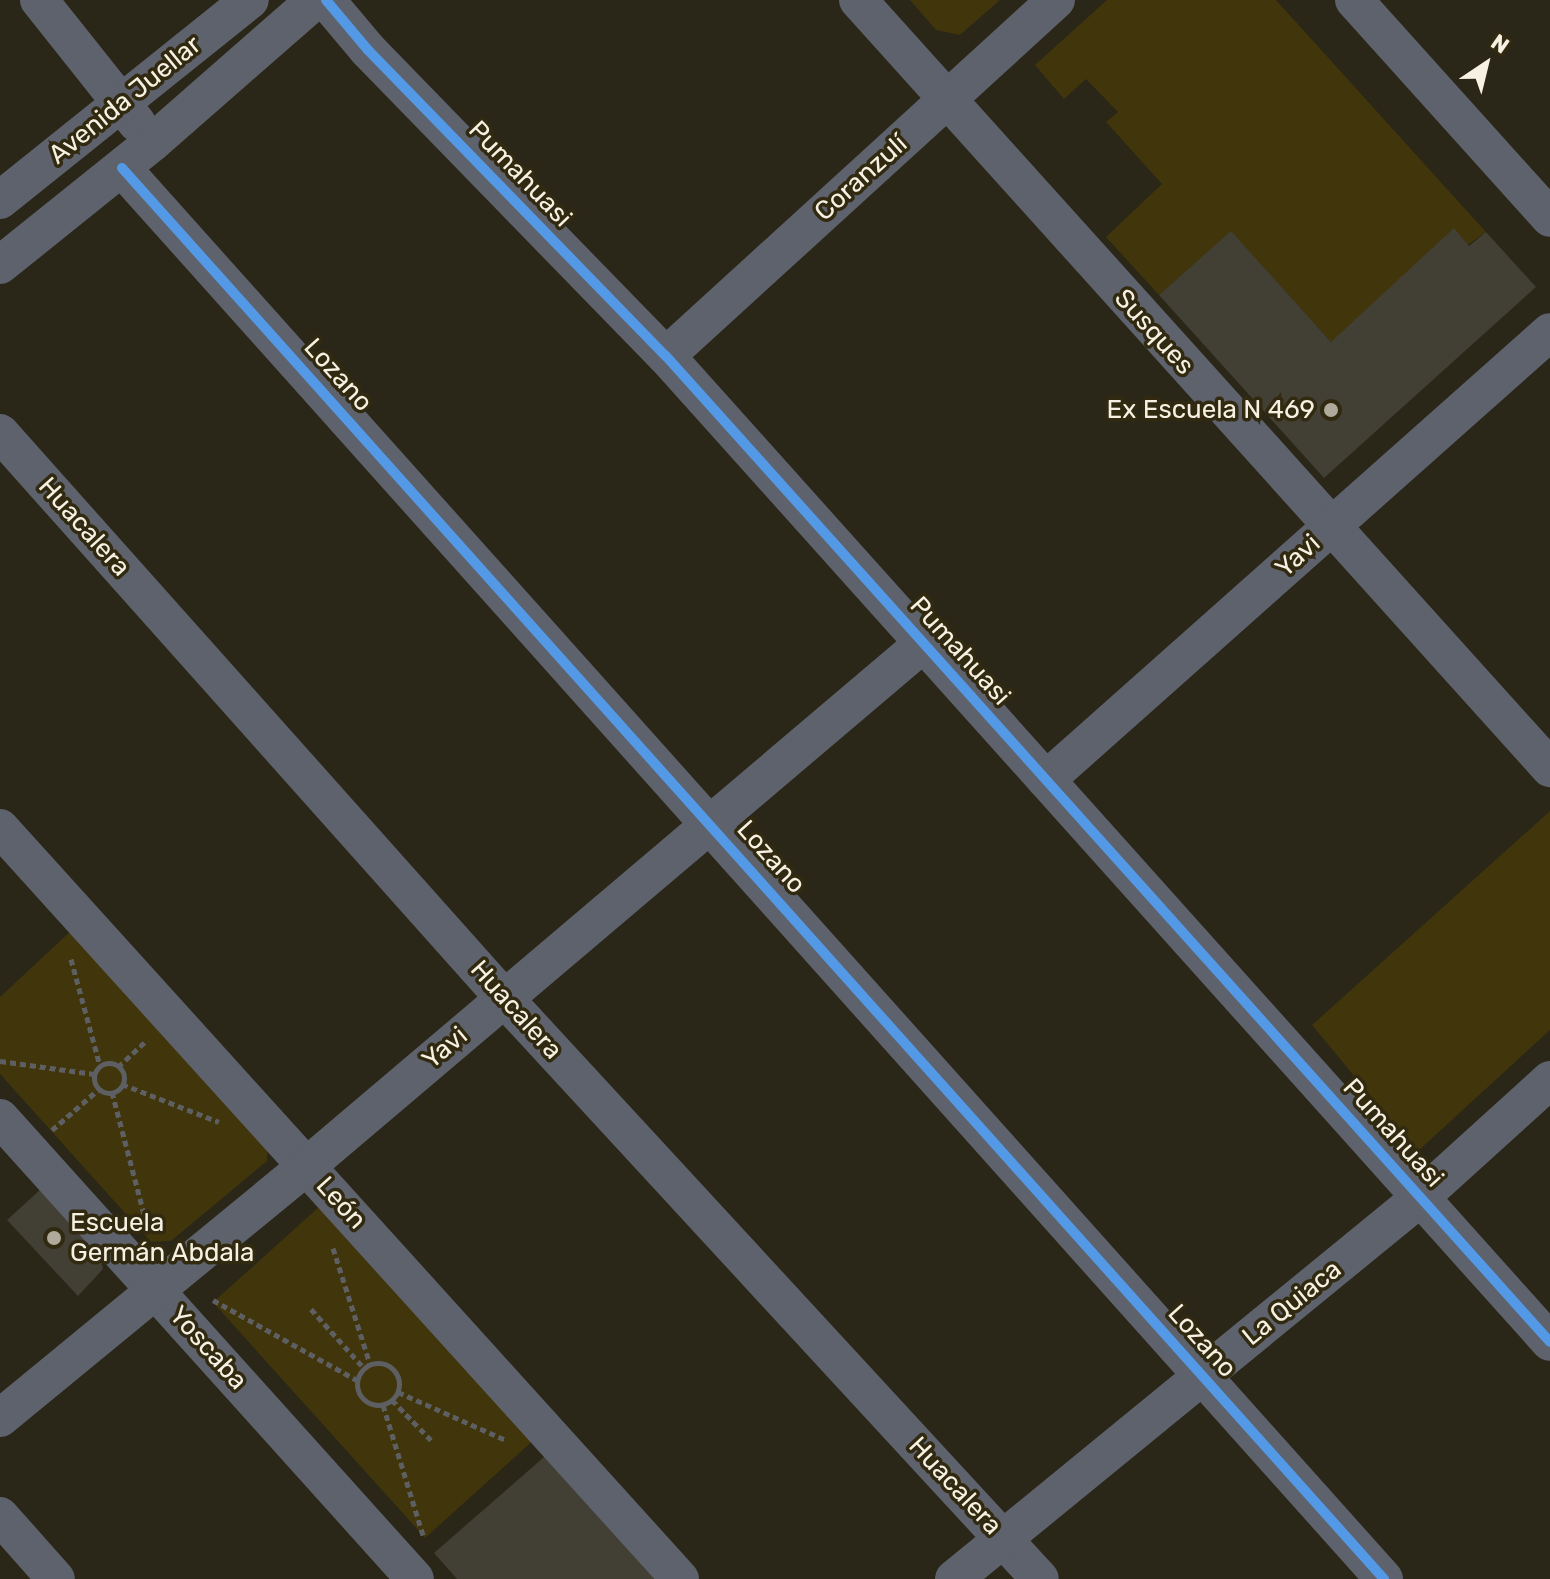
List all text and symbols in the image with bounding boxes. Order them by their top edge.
north arrow [1446,24,1526,104]
text: N [1486,28,1514,60]
street label: Avenida Juellar [43,29,207,171]
street label: Pumahuasi [462,115,578,233]
street label: Coranzulí [808,128,914,228]
street label: Susques [1108,283,1200,381]
street label: Lozano [297,332,379,418]
place label: Ex Escuela N 469 [1107,394,1315,426]
marker: Ex Escuela N 469 [1322,401,1340,419]
street label: Huacalera [32,471,136,583]
street label: Yavi [1269,528,1327,584]
street label: Pumahuasi [903,590,1017,712]
street label: Lozano [730,814,812,900]
street label: Huacalera [464,954,568,1066]
street label: Yavi [416,1020,474,1076]
street label: Pumahuasi [1336,1072,1450,1194]
street label: León [309,1170,373,1236]
place label: Escuela Germán Abdala [70,1207,255,1268]
marker: Escuela Germán Abdala [45,1229,63,1247]
street label: La Quiaca [1236,1254,1348,1352]
street label: Lozano [1161,1298,1243,1384]
street label: Yoscaba [163,1300,253,1396]
street label: Huacalera [902,1431,1008,1541]

